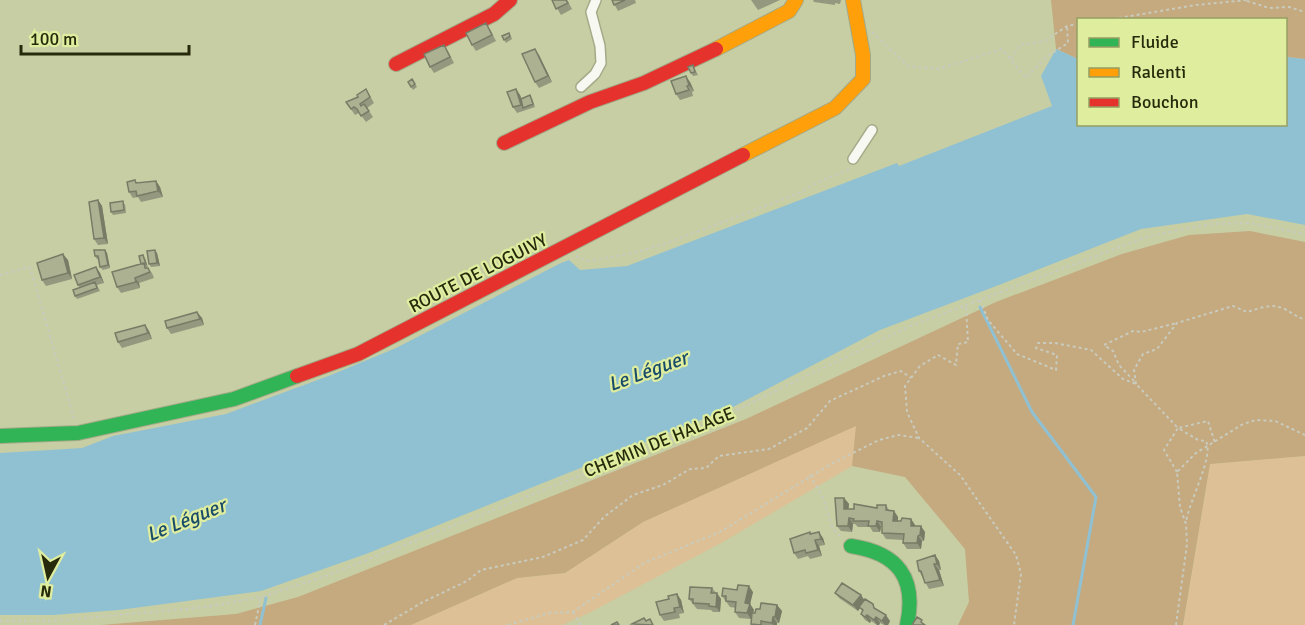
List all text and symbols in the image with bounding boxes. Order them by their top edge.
scale bar [21,18,189,56]
legend [1077,18,1287,126]
text: 100 m [30,28,77,50]
text: Fluide [1131,31,1179,53]
text: Ralenti [1131,61,1186,83]
text: Bouchon [1131,91,1199,113]
street label: ROUTE DE LOGUIVY [405,229,551,317]
water label: Le Léguer [605,344,694,397]
street label: CHEMIN DE HALAGE [581,402,737,482]
water label: Le Léguer [143,492,232,547]
north arrow [18,547,78,607]
text: N [39,580,53,602]

